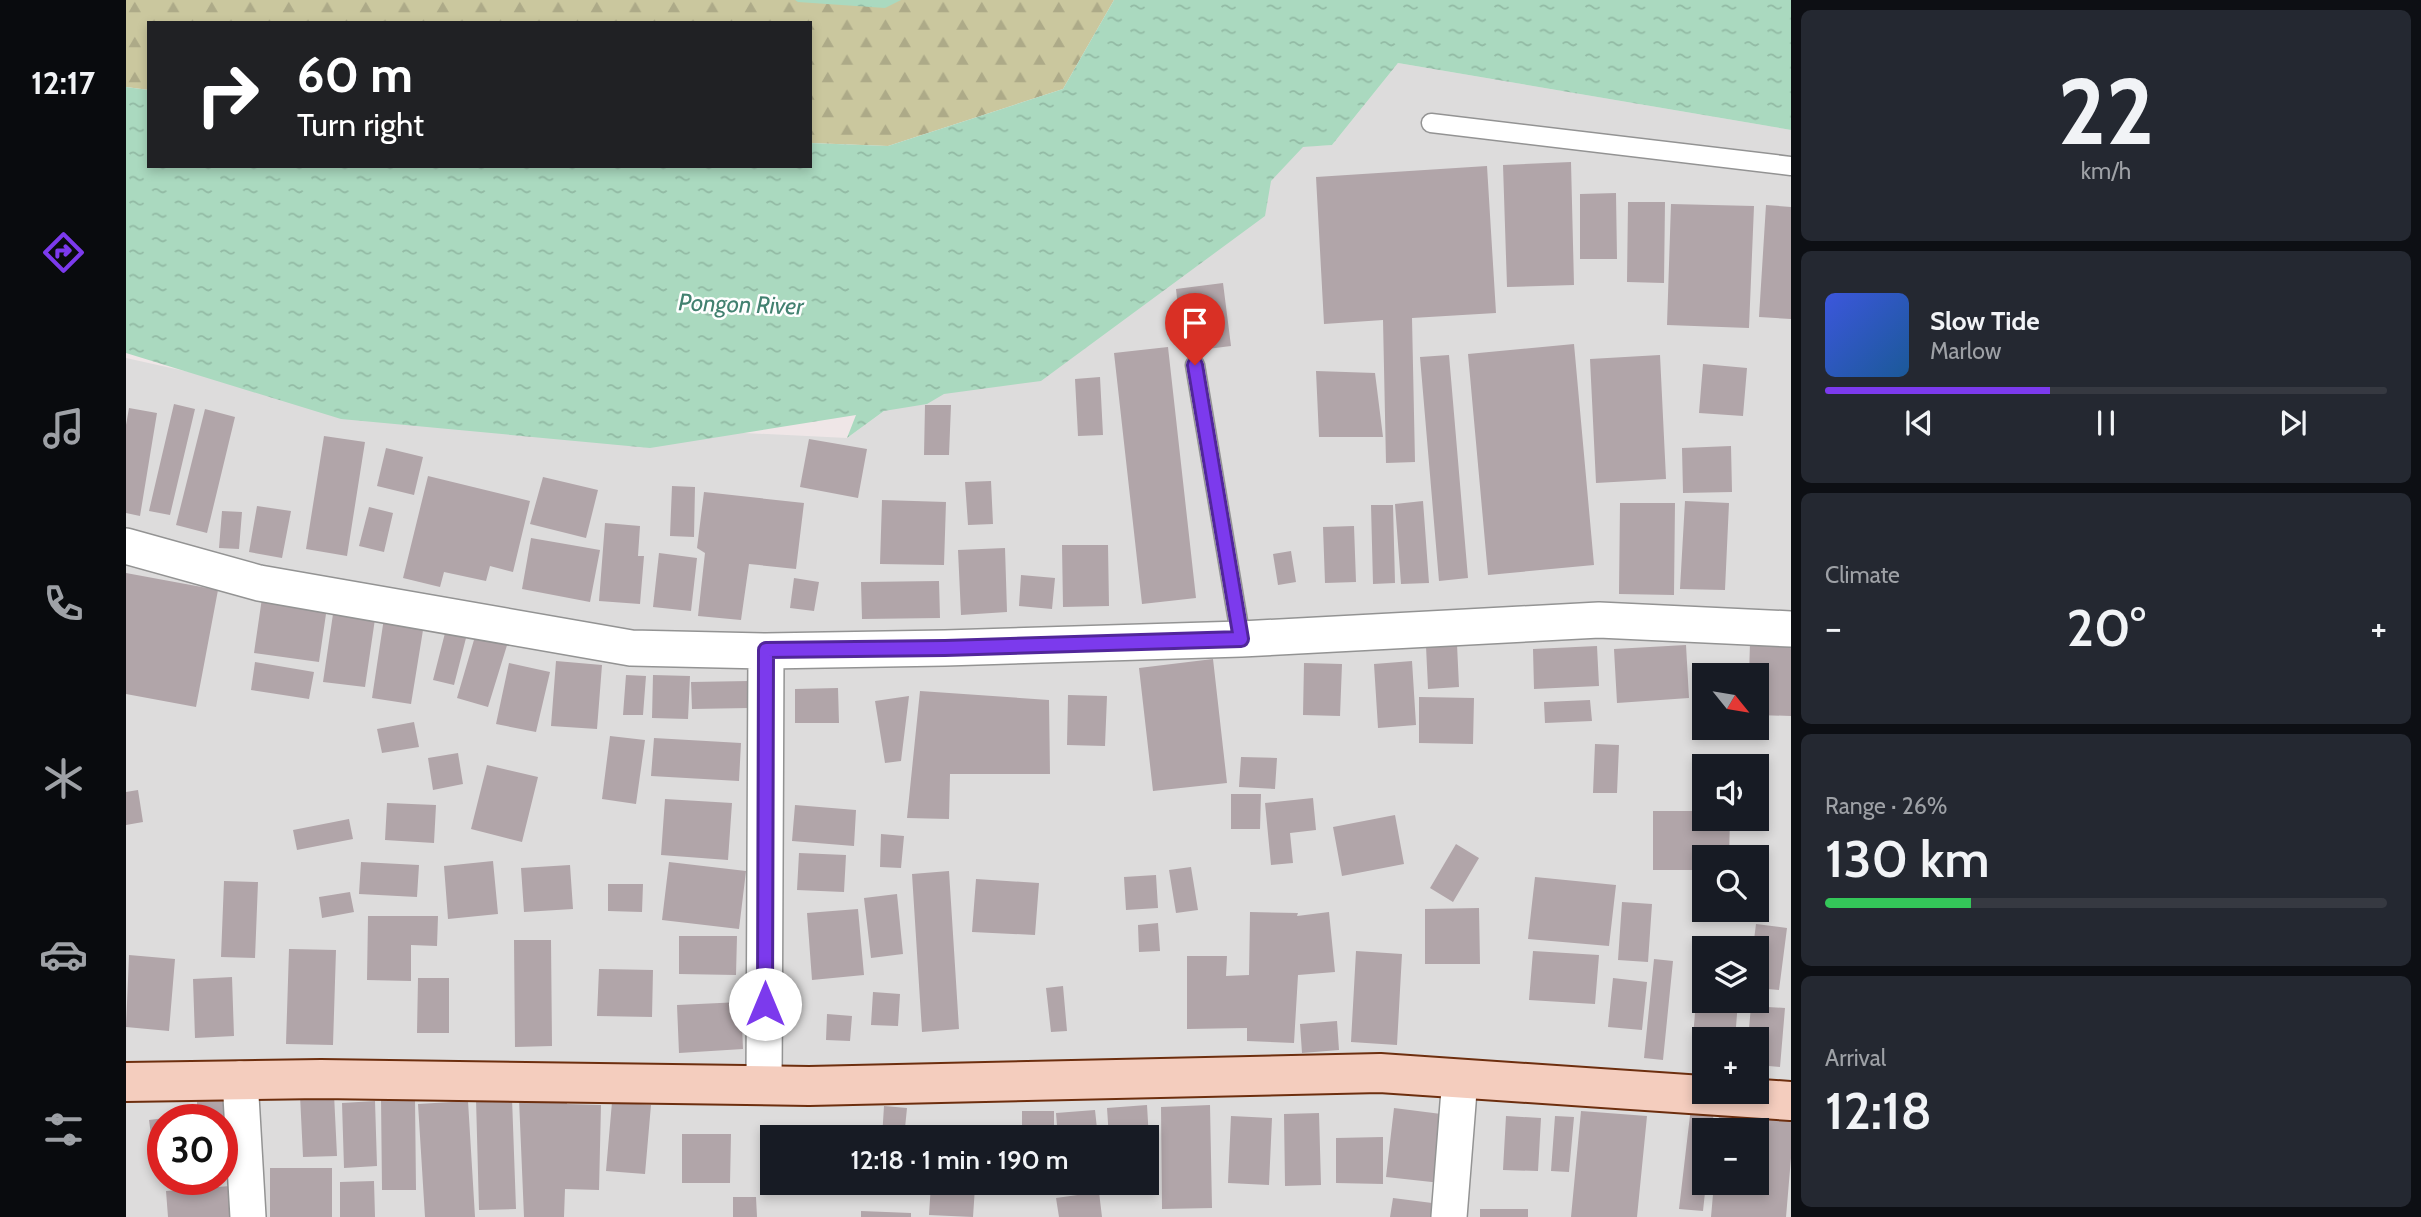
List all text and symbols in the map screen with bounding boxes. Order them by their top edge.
text: 60 m [297,45,413,104]
icon: right [182,49,273,140]
text: 22 [2058,56,2154,167]
text: 12:17 [31,63,95,102]
text: Turn right [297,105,424,144]
text: km/h [2081,157,2131,185]
icon: directions [39,228,88,277]
water label: Pongon River [678,287,806,321]
pin [1165,293,1225,365]
icon: arrive [1176,304,1214,342]
text: Slow Tide [1930,305,2040,337]
text: Marlow [1930,337,2001,365]
icon: music [39,404,88,453]
icon: previous [1900,404,1938,442]
icon: pause [2087,404,2125,442]
icon: next [2274,404,2312,442]
text: Climate [1825,561,1900,589]
icon: phone [39,579,88,628]
text: 20° [2066,596,2146,659]
text: − [1825,604,1842,651]
text: + [2370,604,2387,651]
north arrow [1692,663,1769,740]
map controls [1692,663,1769,1195]
icon: climate [39,754,88,803]
button: sound [1692,754,1769,831]
text: Range · 26% [1825,792,1948,820]
text: 130 km [1825,827,1990,890]
button: search [1692,845,1769,922]
icon: car [39,930,88,979]
button: layers [1692,936,1769,1013]
position arrow [728,967,802,1041]
button: + [1692,1027,1769,1104]
text: Arrival [1825,1044,1886,1072]
text: 12:18 [1825,1079,1932,1142]
speed limit sign: 30 [147,1104,238,1195]
icon: filters [39,1105,88,1154]
button: − [1692,1118,1769,1195]
text: 12:18 · 1 min · 190 m [851,1144,1068,1176]

